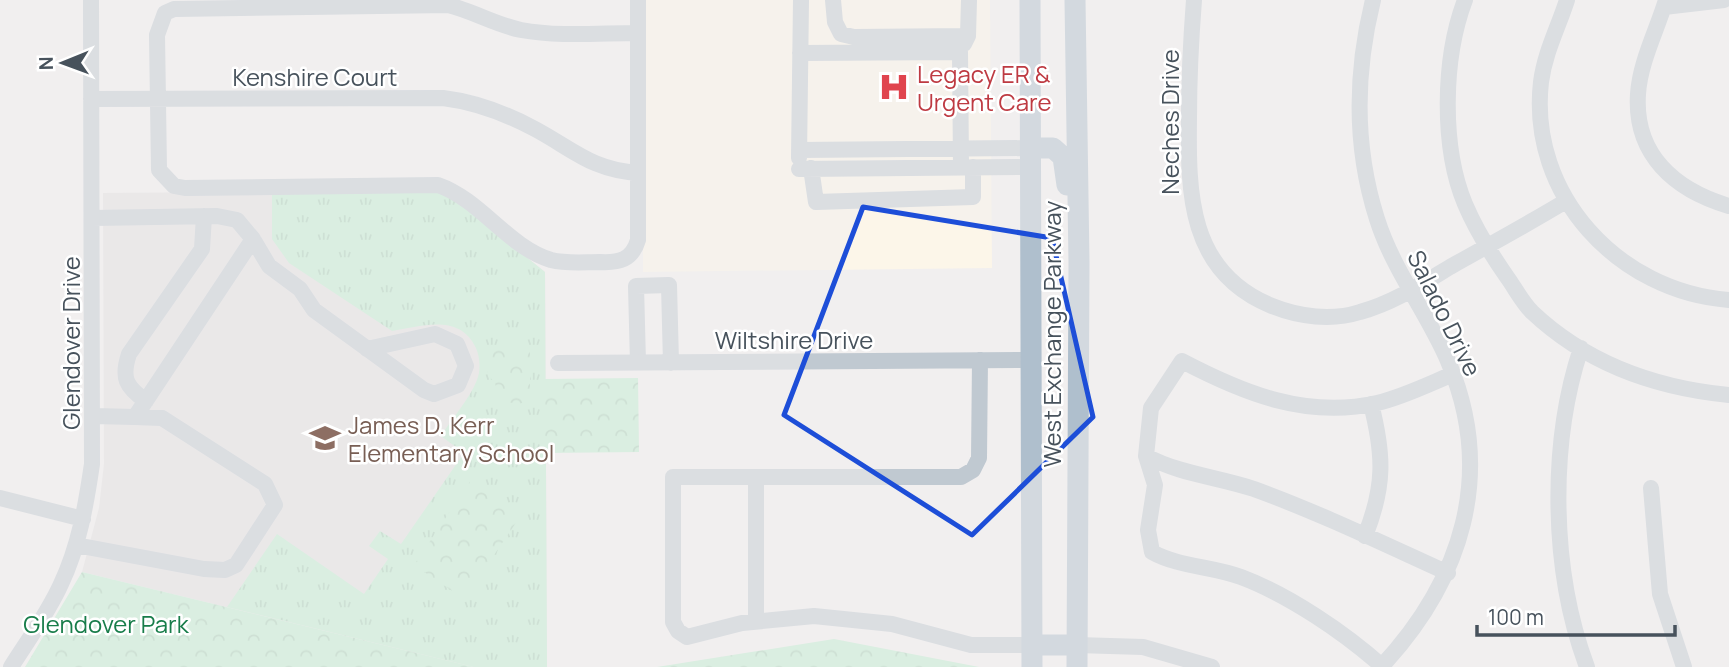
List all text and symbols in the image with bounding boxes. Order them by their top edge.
north arrow [28,28,98,98]
street label: Neches Drive [1153,49,1186,195]
text: N [33,56,59,70]
place label: Legacy ER & Urgent Care [917,57,1052,118]
street label: Kenshire Court [233,60,397,93]
hospital icon: Legacy ER & Urgent Care [877,70,911,104]
street label: West Exchange Parkway [1035,200,1068,467]
street label: Salado Drive [1400,244,1490,382]
street label: Glendover Drive [54,256,87,430]
street label: Wiltshire Drive [715,323,873,356]
place label: James D. Kerr Elementary School [348,408,554,469]
school or university icon: James D. Kerr Elementary School [308,421,342,455]
scale bar [1477,594,1675,638]
text: 100 m [1488,603,1544,631]
park label: Glendover Park [23,607,190,640]

